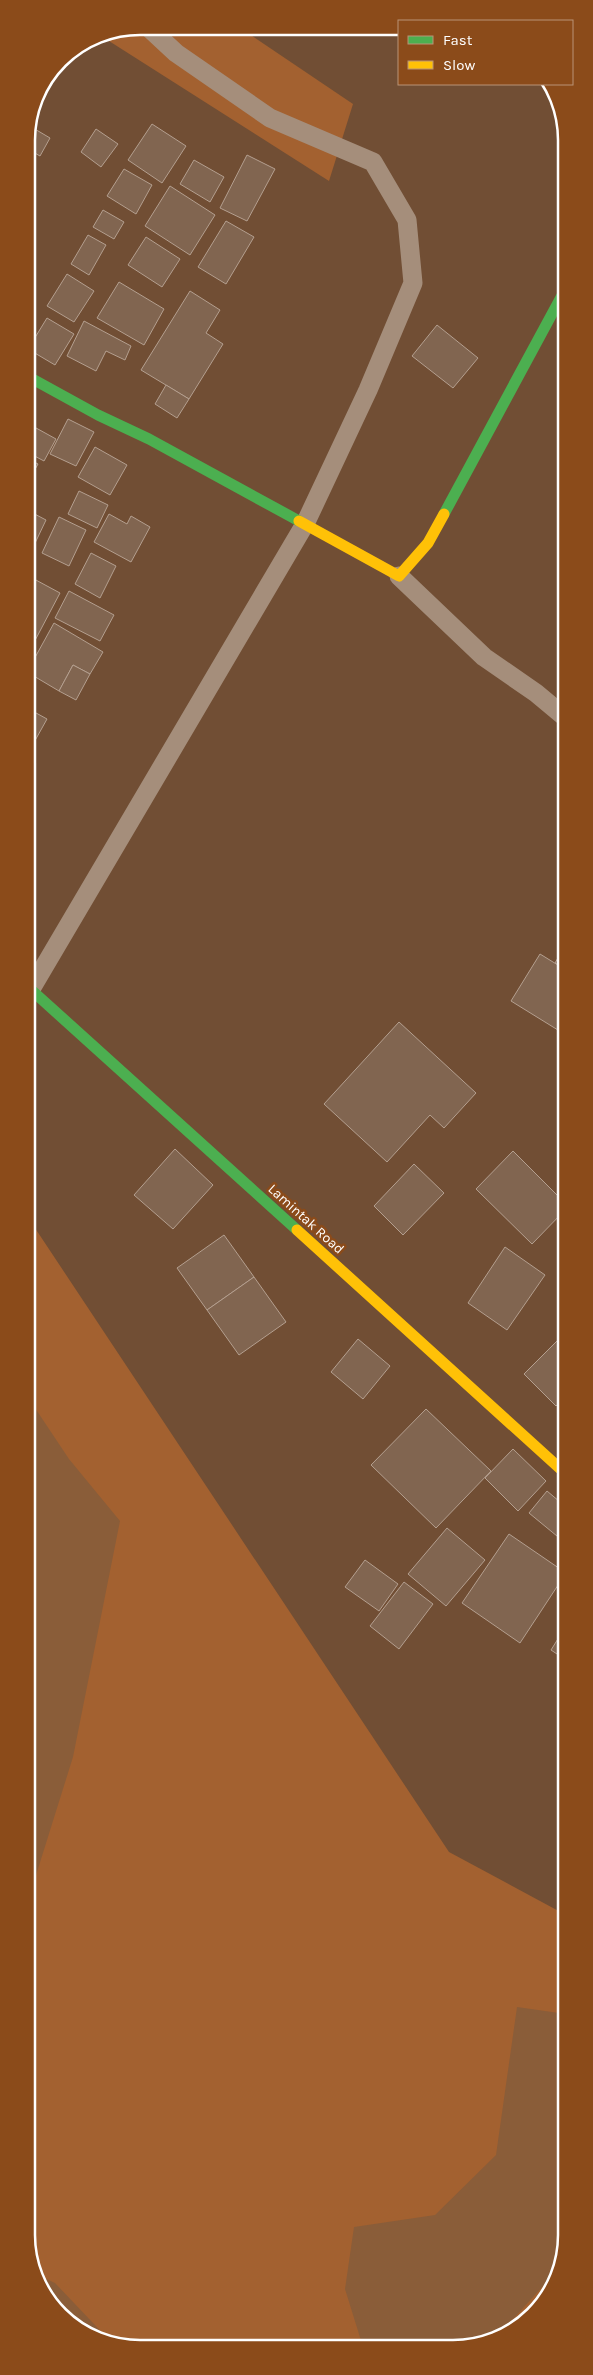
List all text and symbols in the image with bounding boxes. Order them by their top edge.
legend [398,20,573,85]
text: Fast [443,31,473,49]
text: Slow [443,56,475,74]
street label: Lamintak Road [264,1180,348,1258]

